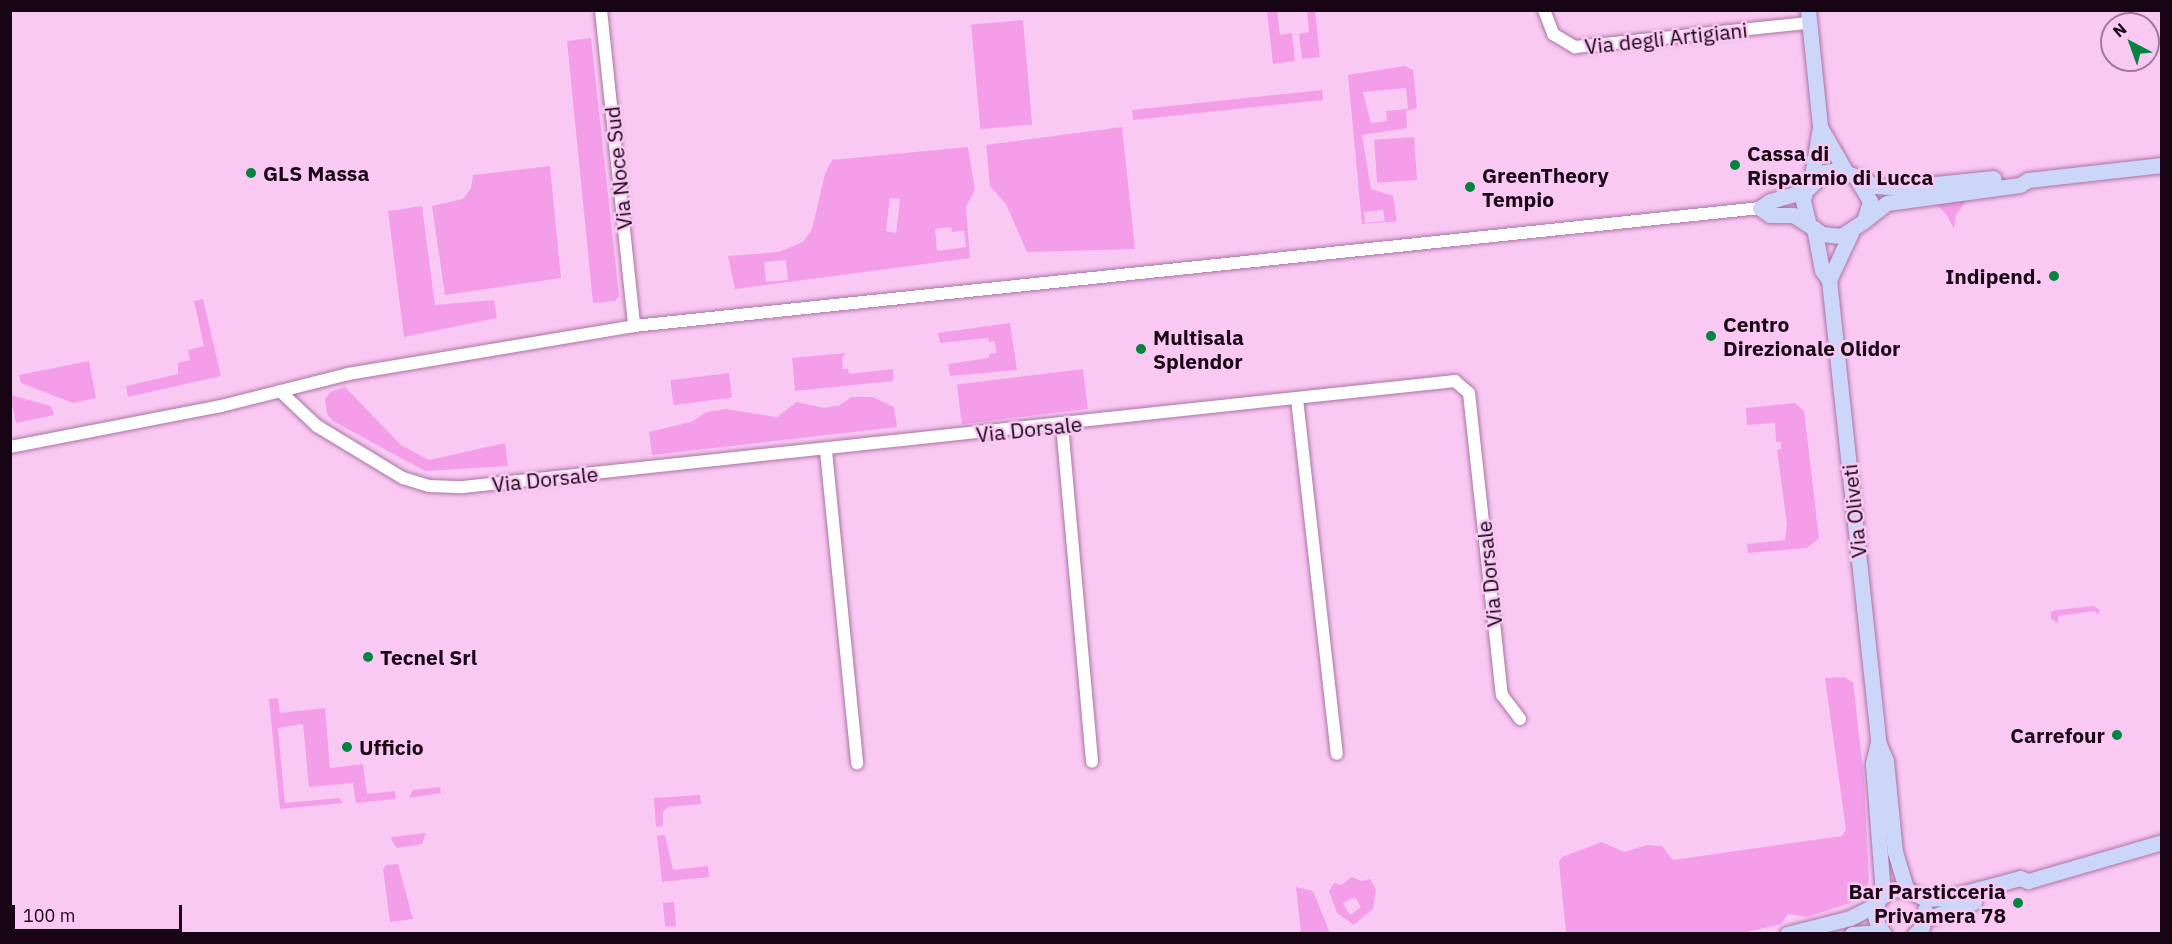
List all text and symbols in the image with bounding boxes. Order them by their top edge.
north arrow [2100,12,2160,72]
street label: Via degli Artigiani [1583,17,1749,59]
text: N [2109,19,2130,41]
street label: Via Noce Sud [599,105,637,231]
place label: Cassa di Risparmio di Lucca [1747,140,1933,190]
marker: Cassa di Risparmio di Lucca [1728,158,1742,172]
place label: GLS Massa [263,160,369,186]
place label: GreenTheory Tempio [1482,162,1609,212]
marker: GLS Massa [244,166,258,180]
marker: GreenTheory Tempio [1463,180,1477,194]
place label: Indipend. [1945,263,2042,289]
marker: Indipend. [2047,269,2061,283]
place label: Centro Direzionale Olidor [1723,311,1900,361]
place label: Multisala Splendor [1153,324,1244,374]
marker: Centro Direzionale Olidor [1704,329,1718,343]
marker: Multisala Splendor [1134,342,1148,356]
street label: Via Dorsale [975,411,1083,447]
street label: Via Dorsale [491,461,599,497]
street label: Via Oliveti [1837,463,1871,559]
street label: Via Dorsale [1471,520,1507,628]
place label: Tecnel Srl [380,644,477,670]
marker: Tecnel Srl [361,650,375,664]
place label: Carrefour [2010,722,2105,748]
marker: Carrefour [2110,728,2124,742]
place label: Ufficio [359,734,424,760]
marker: Ufficio [340,740,354,754]
place label: Bar Parsticceria Privamera 78 [1849,878,2006,928]
scale bar [15,893,184,931]
marker: Bar Parsticceria Privamera 78 [2011,896,2025,910]
text: 100 m [23,904,75,927]

